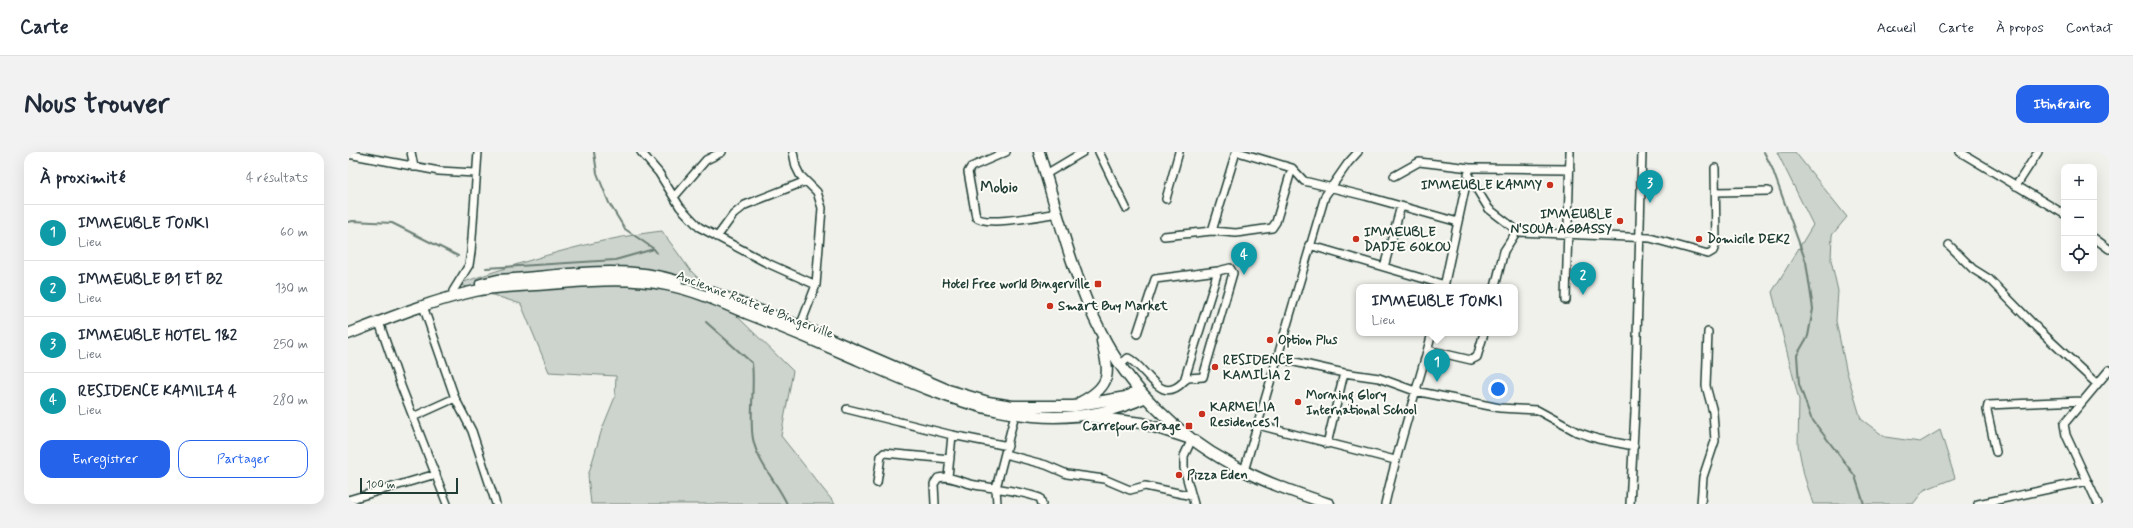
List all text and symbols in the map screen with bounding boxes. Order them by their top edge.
text: Carte [20,15,69,40]
text: Accueil [1877,19,1916,37]
text: Carte [1938,19,1974,37]
text: À propos [1996,19,2044,37]
text: Contact [2066,19,2113,37]
button: Itinéraire [2016,85,2109,123]
text: Nous trouver [24,86,169,123]
map controls [2061,164,2097,272]
button: + [2061,164,2097,200]
text: À proximité [40,167,125,189]
text: 4 résultats [246,170,308,187]
pin: 3 [1637,170,1663,203]
place label: IMMEUBLE KAMMY [1421,177,1543,194]
district label: Mobio [980,178,1018,198]
marker: IMMEUBLE KAMMY [1545,180,1555,190]
button: − [2061,200,2097,236]
place label: IMMEUBLE N'SOUA AGBASSY [1510,206,1613,238]
text: IMMEUBLE TONKI [78,214,209,234]
marker: IMMEUBLE N'SOUA AGBASSY [1615,216,1625,226]
text: 1 [50,224,56,241]
text: 60 m [280,224,308,241]
place label: IMMEUBLE DADJE GOKOU [1364,224,1451,256]
place label: Domicile DEK2 [1707,231,1790,248]
text: Lieu [78,234,102,251]
marker: IMMEUBLE DADJE GOKOU [1351,234,1361,244]
marker: Domicile DEK2 [1694,234,1704,244]
button: locate [2061,236,2097,272]
pin: 4 [1231,242,1257,275]
pin: 2 [1570,262,1596,295]
street label: Ancienne Route de Bingerville [674,267,836,343]
text: IMMEUBLE B1 ET B2 [78,270,223,290]
place label: Hotel Free world Bingerville [942,276,1091,294]
marker: Hotel Free world Bingerville [1093,279,1103,289]
text: 2 [50,280,56,297]
text: 130 m [275,280,308,297]
popup [1356,284,1518,336]
text: Lieu [78,290,102,307]
text: IMMEUBLE TONKI [1372,292,1502,312]
place label: Smart Buy Market [1058,298,1168,315]
marker: Smart Buy Market [1045,301,1055,311]
text: Lieu [1372,312,1396,329]
text: IMMEUBLE HOTEL 1&2 [78,326,237,346]
place label: Option Plus [1278,332,1338,349]
marker: Option Plus [1265,335,1275,345]
text: 3 [50,336,56,353]
text: 250 m [273,336,308,353]
text: Lieu [78,346,102,363]
pin: 1 [1424,349,1450,382]
place label: RESIDENCE KAMILIA 2 [1223,352,1294,384]
marker: RESIDENCE KAMILIA 2 [1210,362,1220,372]
your location [1488,379,1508,399]
text: RESIDENCE KAMILIA 4 [78,382,237,402]
place label: Morning Glory International School [1306,387,1417,419]
text: 4 [49,392,57,409]
text: 280 m [273,392,308,409]
marker: Morning Glory International School [1293,397,1303,407]
place label: KARMELIA Residences 1 [1210,399,1279,431]
text: Lieu [78,402,102,419]
marker: KARMELIA Residences 1 [1197,409,1207,419]
place label: Carrefour Garage [1082,418,1182,437]
marker: Carrefour Garage [1184,421,1194,431]
button: Enregistrer [40,440,170,478]
button: Partager [178,440,308,478]
place label: Pizza Eden [1187,467,1248,484]
marker: Pizza Eden [1174,470,1184,480]
scale bar [360,476,458,495]
text: 100 m [366,478,396,492]

